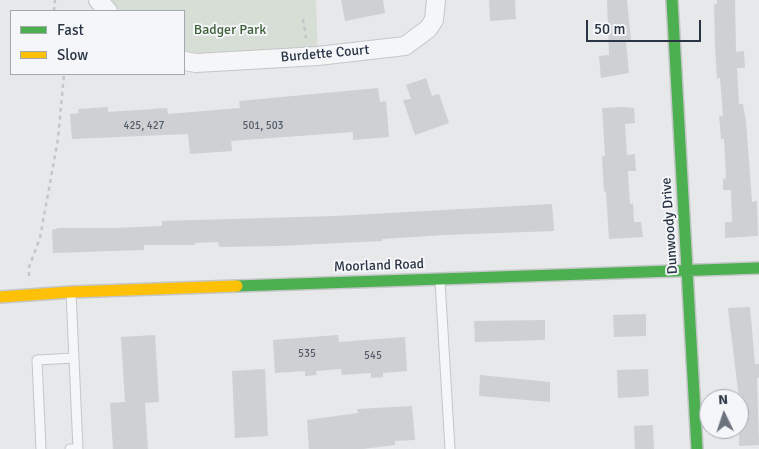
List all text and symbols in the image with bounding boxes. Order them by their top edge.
legend [10,10,185,75]
scale bar [589,10,704,42]
text: 50 m [594,20,625,38]
text: Fast [57,21,84,39]
park label: Badger Park [194,22,266,38]
street label: Burdette Court [280,42,370,66]
text: Slow [57,46,88,64]
house number: 425, 427 [123,119,165,133]
house number: 501, 503 [242,119,284,133]
street label: Dunwoody Drive [658,177,682,275]
street label: Moorland Road [334,256,424,276]
house number: 535 [298,347,316,361]
house number: 545 [364,349,382,363]
north arrow [699,389,749,439]
text: N [718,391,728,408]

